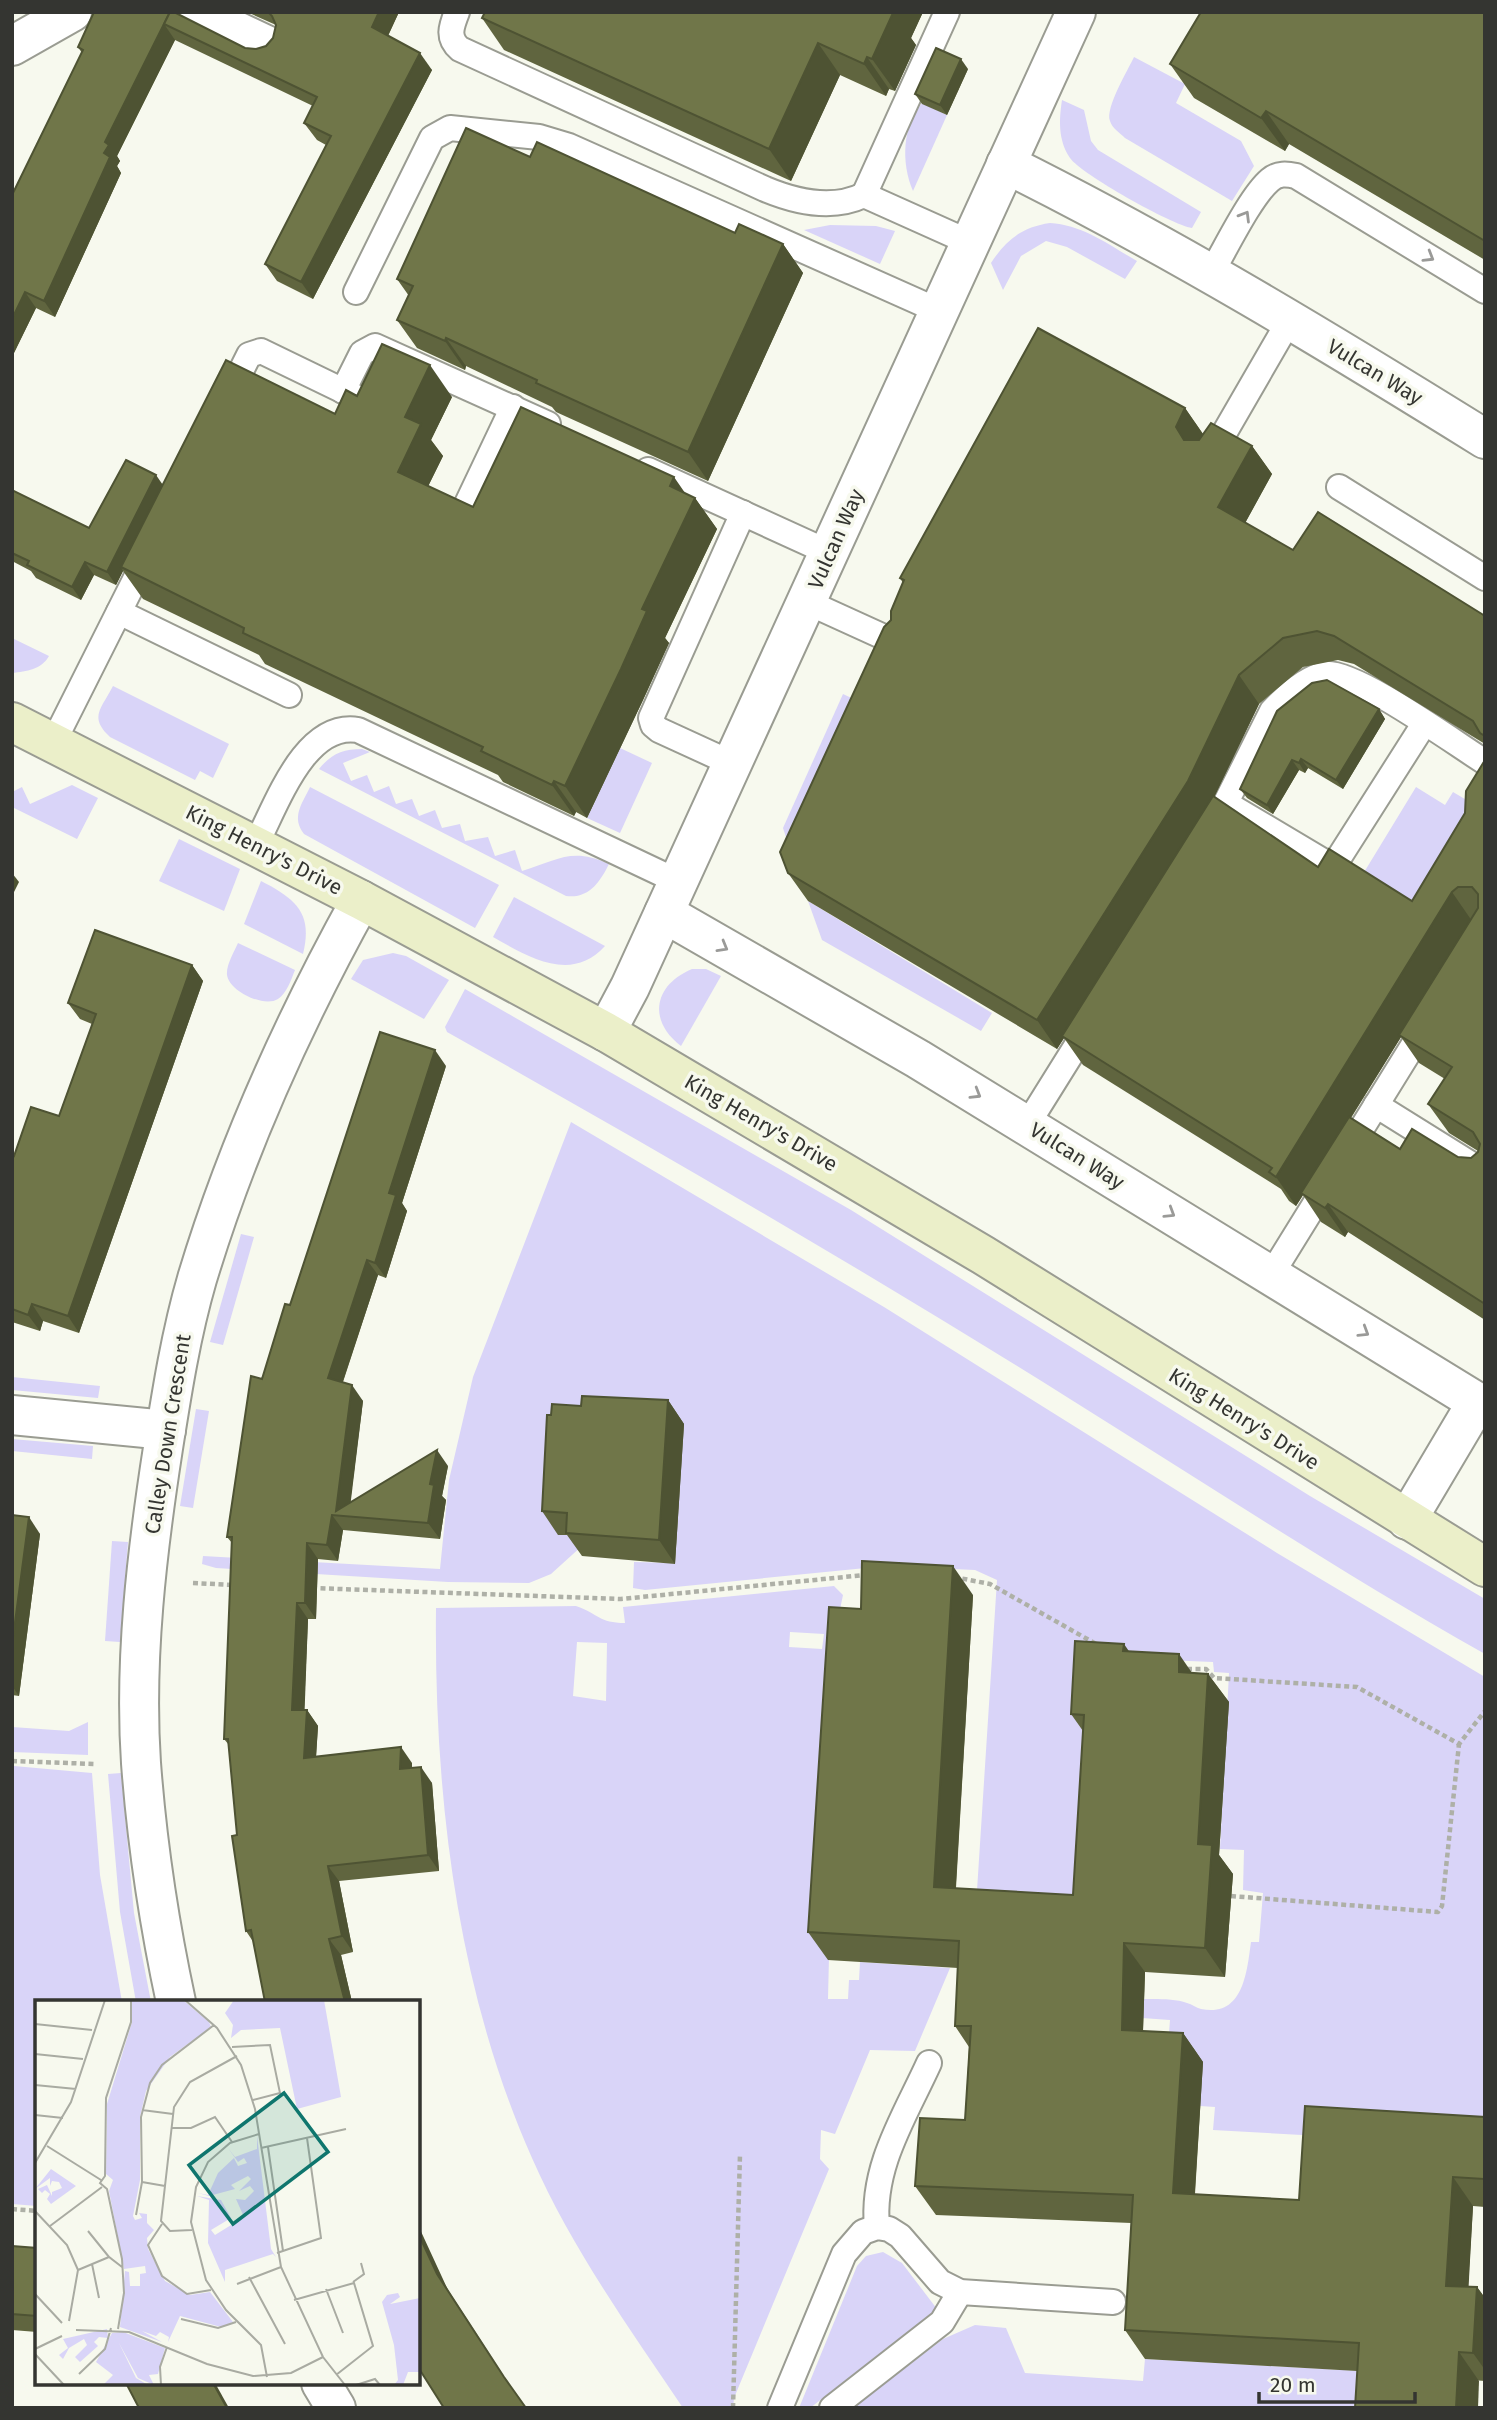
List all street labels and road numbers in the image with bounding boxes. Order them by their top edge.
street label: Vulcan Way [1323,333,1428,411]
street label: Vulcan Way [802,484,870,593]
street label: King Henry's Drive [181,799,347,901]
street label: King Henry's Drive [680,1069,842,1177]
street label: Vulcan Way [1025,1117,1130,1196]
street label: Calley Down Crescent [139,1332,197,1536]
street label: King Henry's Drive [1164,1362,1324,1476]

